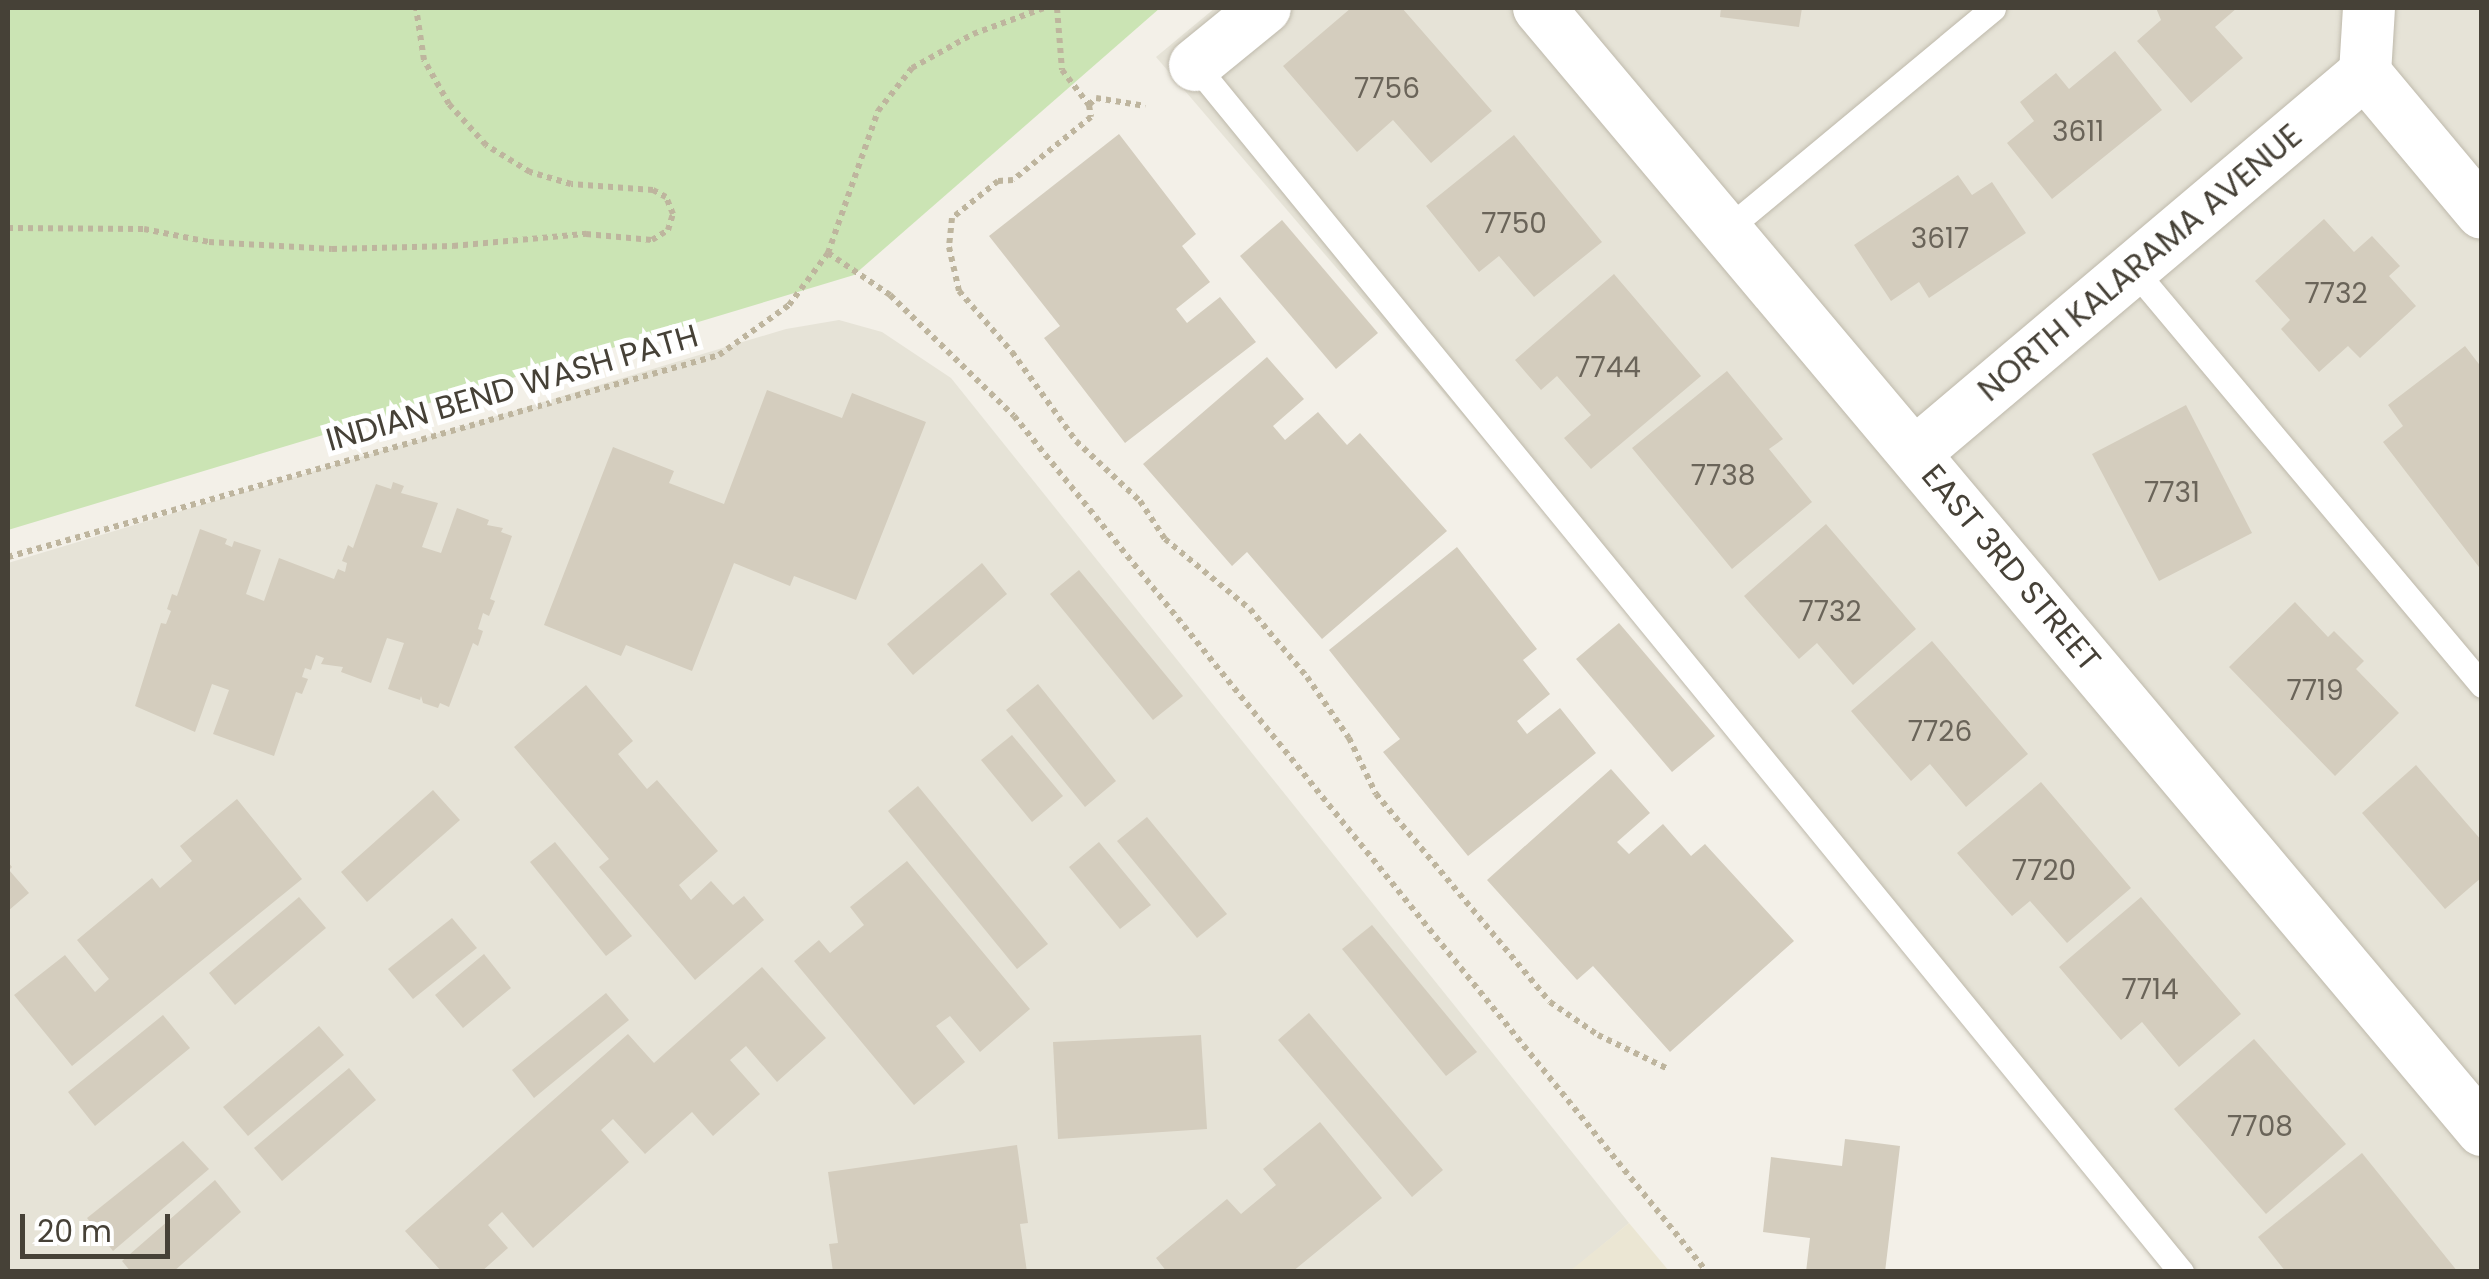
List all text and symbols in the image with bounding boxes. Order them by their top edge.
house number: 7756 [1354,72,1420,106]
house number: 3611 [2052,115,2104,149]
street label: NORTH KALARAMA AVENUE [1971,117,2309,409]
house number: 7750 [1481,207,1547,241]
house number: 3617 [1911,222,1969,256]
house number: 7732 [2304,277,2368,311]
street label: INDIAN BEND WASH PATH [322,316,702,460]
house number: 7744 [1575,351,1641,385]
street label: EAST 3RD STREET [1913,457,2109,679]
house number: 7738 [1691,459,1755,493]
house number: 7731 [2144,476,2200,510]
house number: 7732 [1798,595,1862,629]
house number: 7719 [2286,674,2344,708]
house number: 7726 [1908,715,1972,749]
house number: 7720 [2012,854,2076,888]
house number: 7714 [2121,973,2179,1007]
house number: 7708 [2227,1110,2293,1144]
scale bar [25,1194,175,1256]
text: 20 m [37,1210,112,1253]

